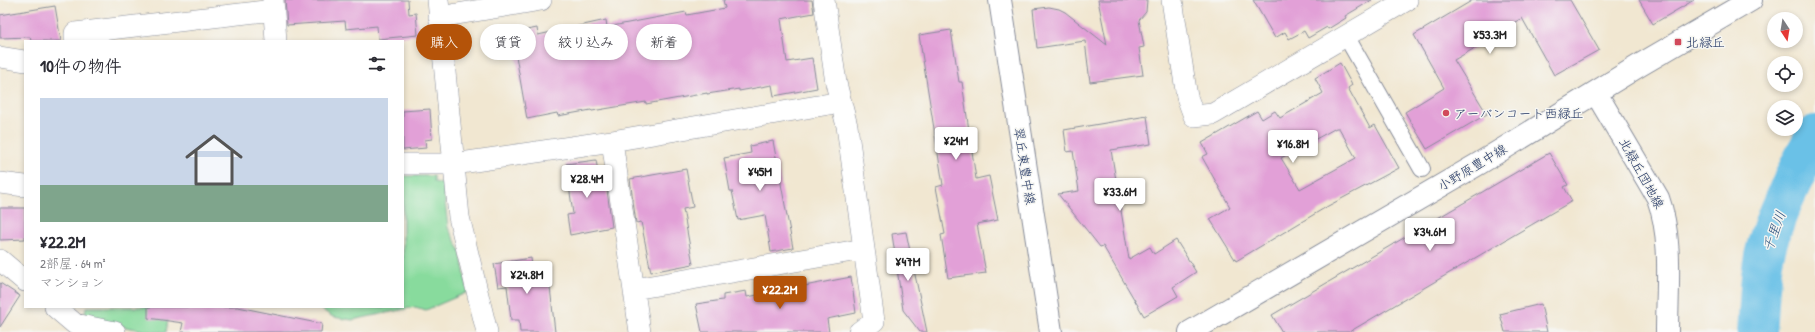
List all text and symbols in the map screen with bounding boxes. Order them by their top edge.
north arrow [1767,12,1803,48]
map controls [1767,12,1803,136]
pin: ¥53.3M [1457,21,1523,55]
chip: 購入 [416,24,472,60]
chip: 賃貸 [480,24,536,60]
chip: 絞り込み [544,24,628,60]
chip: 新着 [636,24,692,60]
text: ¥53.3M [1473,25,1507,43]
place label: 北緑丘 [1686,33,1725,51]
marker: 北緑丘 [1673,37,1683,47]
icon: filters [366,53,388,75]
text: 10件の物件 [40,54,122,77]
button: locate [1767,56,1803,92]
button: layers [1767,100,1803,136]
place label: アーバンコート西緑丘 [1454,104,1583,122]
marker: アーバンコート西緑丘 [1441,108,1451,118]
icon: home [178,124,250,196]
street label: 翠丘東豊中線 [1010,126,1040,207]
pin: ¥24M [932,127,980,161]
pin: ¥16.8M [1260,130,1326,164]
text: ¥24M [944,131,968,149]
text: ¥16.8M [1277,134,1309,152]
street label: 北緑丘団地線 [1615,135,1669,212]
street label: 小野原豊中線 [1434,139,1511,195]
pin: ¥45M [736,158,784,192]
text: ¥45M [748,162,772,180]
pin: ¥28.4M [554,165,620,199]
text: ¥28.4M [570,169,604,187]
pin: ¥33.6M [1087,178,1153,212]
text: ¥33.6M [1103,182,1137,200]
water label: 千里川 [1757,208,1790,254]
pin: ¥34.6M [1397,218,1463,252]
text: ¥34.6M [1414,222,1446,240]
text: ¥22.2M [40,230,86,253]
pin: ¥47M [884,248,932,282]
text: ¥47M [895,252,921,270]
text: 2部屋 · 64 m² [40,254,106,272]
pin: ¥24.8M [494,261,560,295]
text: ¥24.8M [510,265,544,283]
text: マンション [40,273,104,291]
pin: ¥22.2M [747,276,813,310]
text: ¥22.2M [763,280,797,298]

